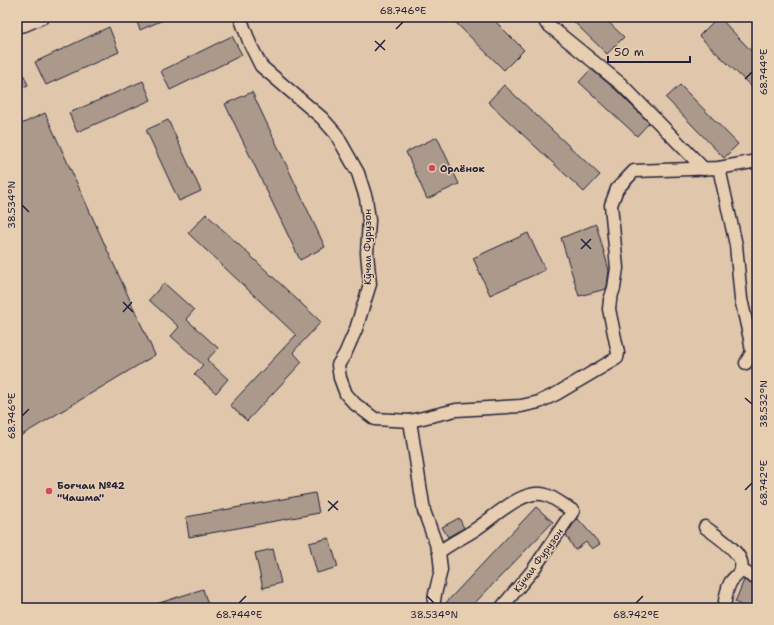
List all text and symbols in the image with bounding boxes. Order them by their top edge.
text: 68.746°E [380,4,426,17]
scale bar [608,38,690,64]
text: 50 m [614,44,644,60]
text: 68.744°E [757,49,770,95]
place label: Орлёнок [440,162,485,175]
marker: Орлёнок [427,163,437,173]
text: 38.534°N [5,181,18,229]
street label: Кӯчаи Фурузон [361,209,374,285]
text: 38.532°N [757,380,770,428]
text: 68.746°E [5,393,18,439]
text: 68.742°E [757,460,770,506]
place label: Боғчаи №42 "Чашма" [57,479,125,504]
marker: Боғчаи №42 "Чашма" [44,486,54,496]
street label: Кӯчаи Фурузон [511,526,566,595]
text: 68.744°E [216,608,262,621]
text: 38.534°N [410,608,458,621]
text: 68.742°E [613,608,659,621]

